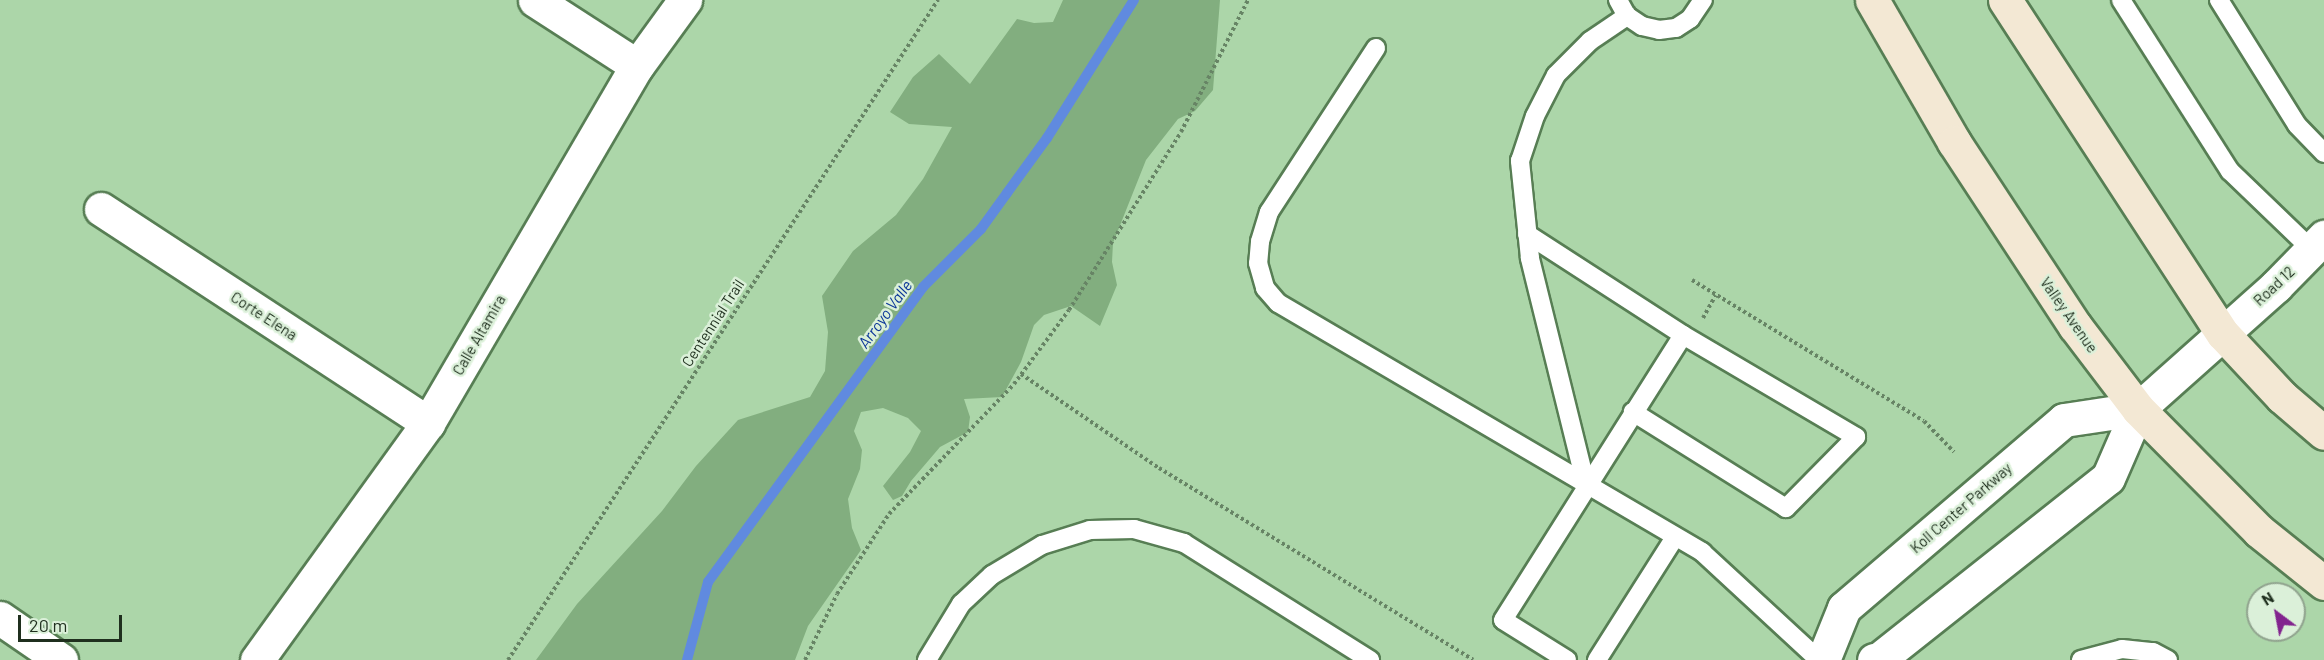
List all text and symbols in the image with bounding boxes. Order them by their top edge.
street label: Road 12 [2250,263,2298,309]
street label: Valley Avenue [2036,274,2102,356]
street label: Centennial Trail [678,276,748,370]
water label: Arroyo Valle [854,276,916,352]
street label: Corte Elena [227,288,301,344]
street label: Calle Altamira [449,292,509,378]
street label: Koll Center Parkway [1907,459,2015,557]
north arrow [2246,582,2306,642]
text: N [2258,587,2277,609]
scale bar [21,603,124,641]
text: 20 m [29,614,67,636]

